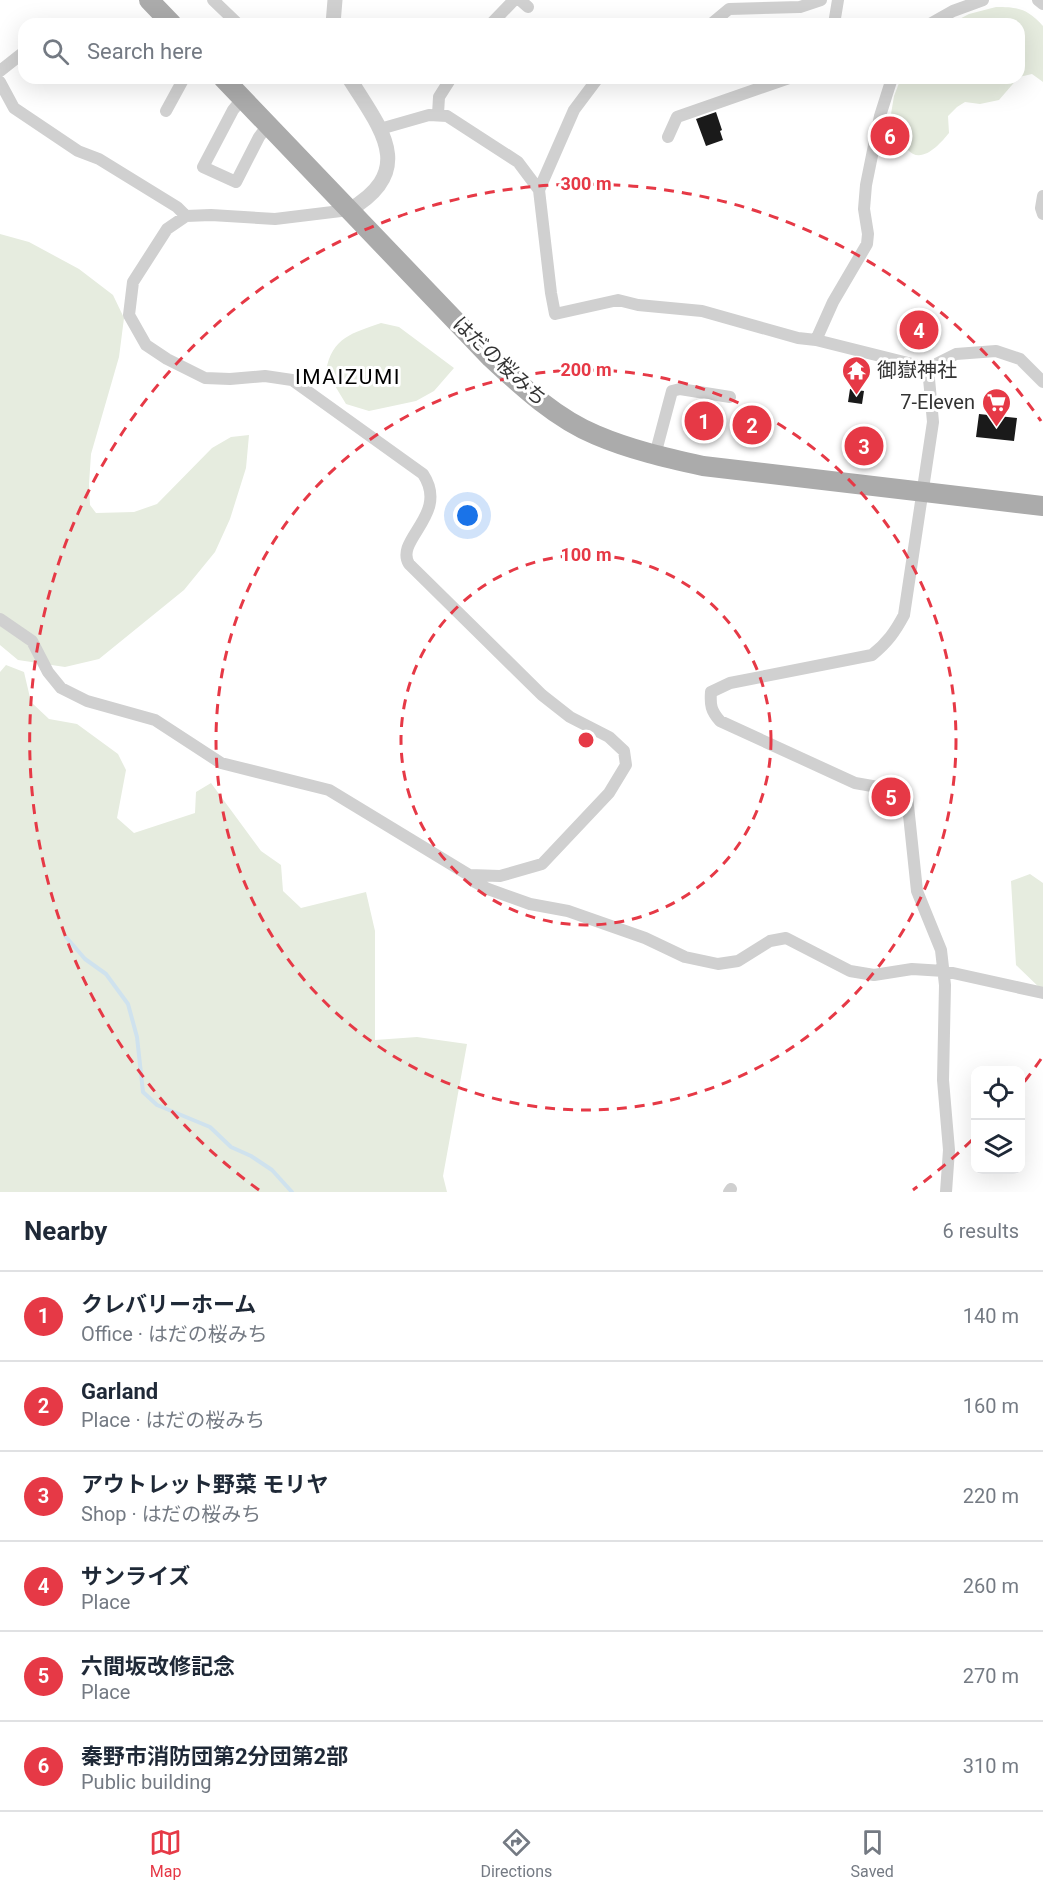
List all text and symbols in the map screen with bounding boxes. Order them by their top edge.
search box [18,18,1025,84]
icon: search [39,35,72,68]
text: Search here [87,39,203,64]
pin: 6 [870,114,910,158]
text: 300 m [560,173,612,194]
pin: 4 [900,308,938,352]
street label: はだの桜みち [448,311,552,411]
temple icon: 御嶽神社 [840,354,872,396]
place label: 御嶽神社 [877,358,957,382]
text: 200 m [560,359,612,380]
district label: IMAIZUMI [295,365,401,389]
supermarket icon: 7-Eleven [980,386,1012,428]
place label: 7-Eleven [900,390,975,414]
pin: 1 [684,398,724,444]
pin: 2 [732,402,771,448]
pin: 3 [844,424,884,468]
your location [453,501,482,530]
text: 100 m [560,544,612,565]
centre of rings [576,730,596,750]
pin: 5 [872,774,910,820]
map controls [971,1066,1025,1174]
button: locate [971,1066,1025,1120]
button: layers [971,1120,1025,1174]
text: Nearby [24,1216,107,1246]
text: 6 results [943,1219,1019,1243]
text: クレバリーホーム [81,1292,256,1317]
text: 1 [38,1304,49,1328]
text: 140 m [963,1304,1019,1328]
text: Office · はだの桜みち [81,1322,268,1346]
text: Garland [81,1379,158,1404]
text: 2 [38,1394,49,1418]
text: 160 m [963,1394,1019,1418]
text: Place · はだの桜みち [81,1408,265,1432]
text: アウトレット野菜 モリヤ [81,1472,328,1497]
text: 3 [38,1484,49,1508]
text: 220 m [963,1484,1019,1508]
text: Shop · はだの桜みち [81,1502,261,1526]
text: サンライズ [81,1564,190,1589]
text: 4 [38,1574,49,1598]
text: 260 m [963,1574,1019,1598]
text: Place [81,1590,130,1614]
text: 六間坂改修記念 [81,1654,235,1679]
text: 5 [38,1664,49,1688]
text: 270 m [963,1664,1019,1688]
text: Place [81,1680,130,1704]
text: 秦野市消防団第2分団第2部 [81,1744,348,1769]
text: 6 [38,1754,49,1778]
text: 310 m [963,1754,1019,1778]
text: Public building [81,1770,211,1794]
tab: Map [149,1826,182,1881]
tab: Directions [480,1826,552,1881]
tab: Saved [851,1826,894,1881]

